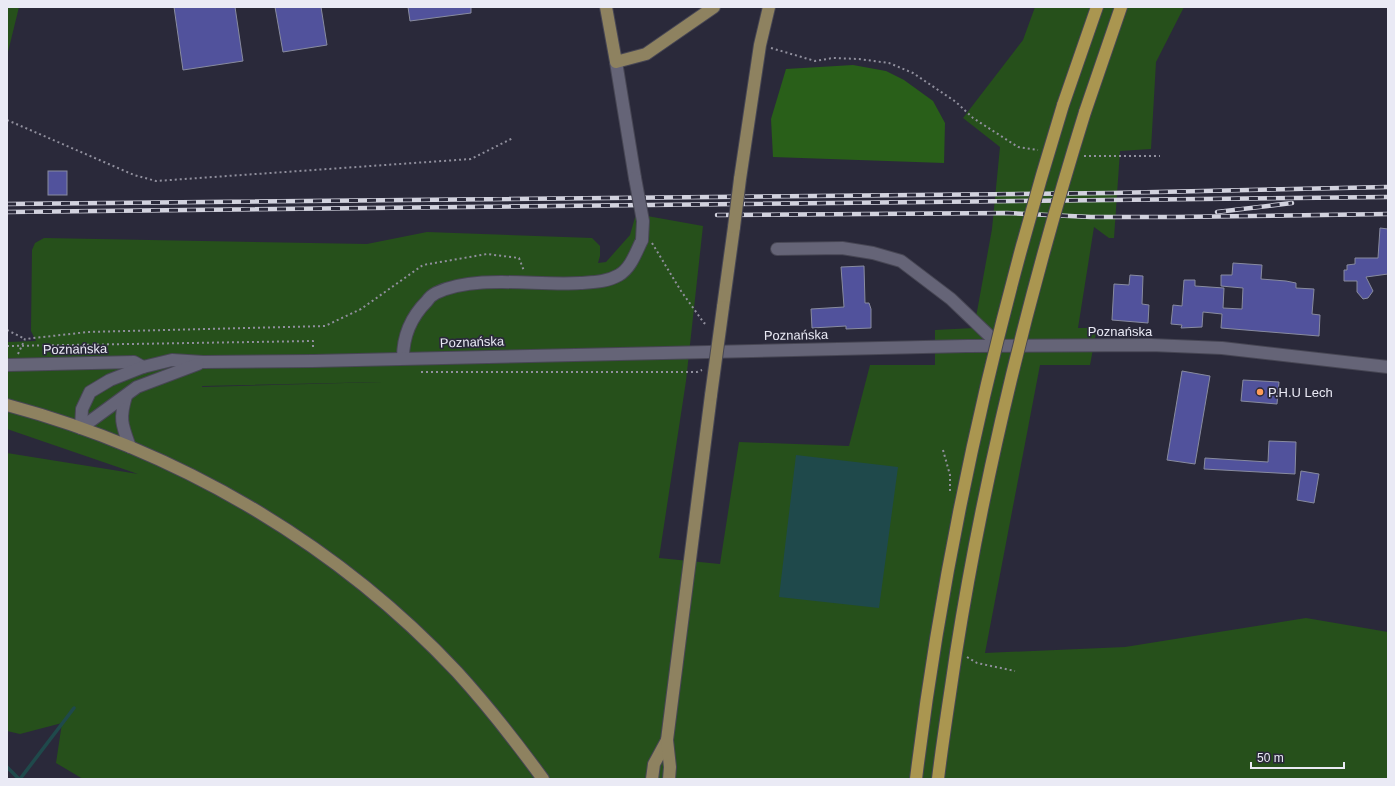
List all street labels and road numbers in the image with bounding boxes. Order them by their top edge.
street label: Poznańska [1088,324,1153,339]
street label: Poznańska [764,327,829,343]
street label: Poznańska [440,333,505,351]
street label: Poznańska [43,341,108,357]

